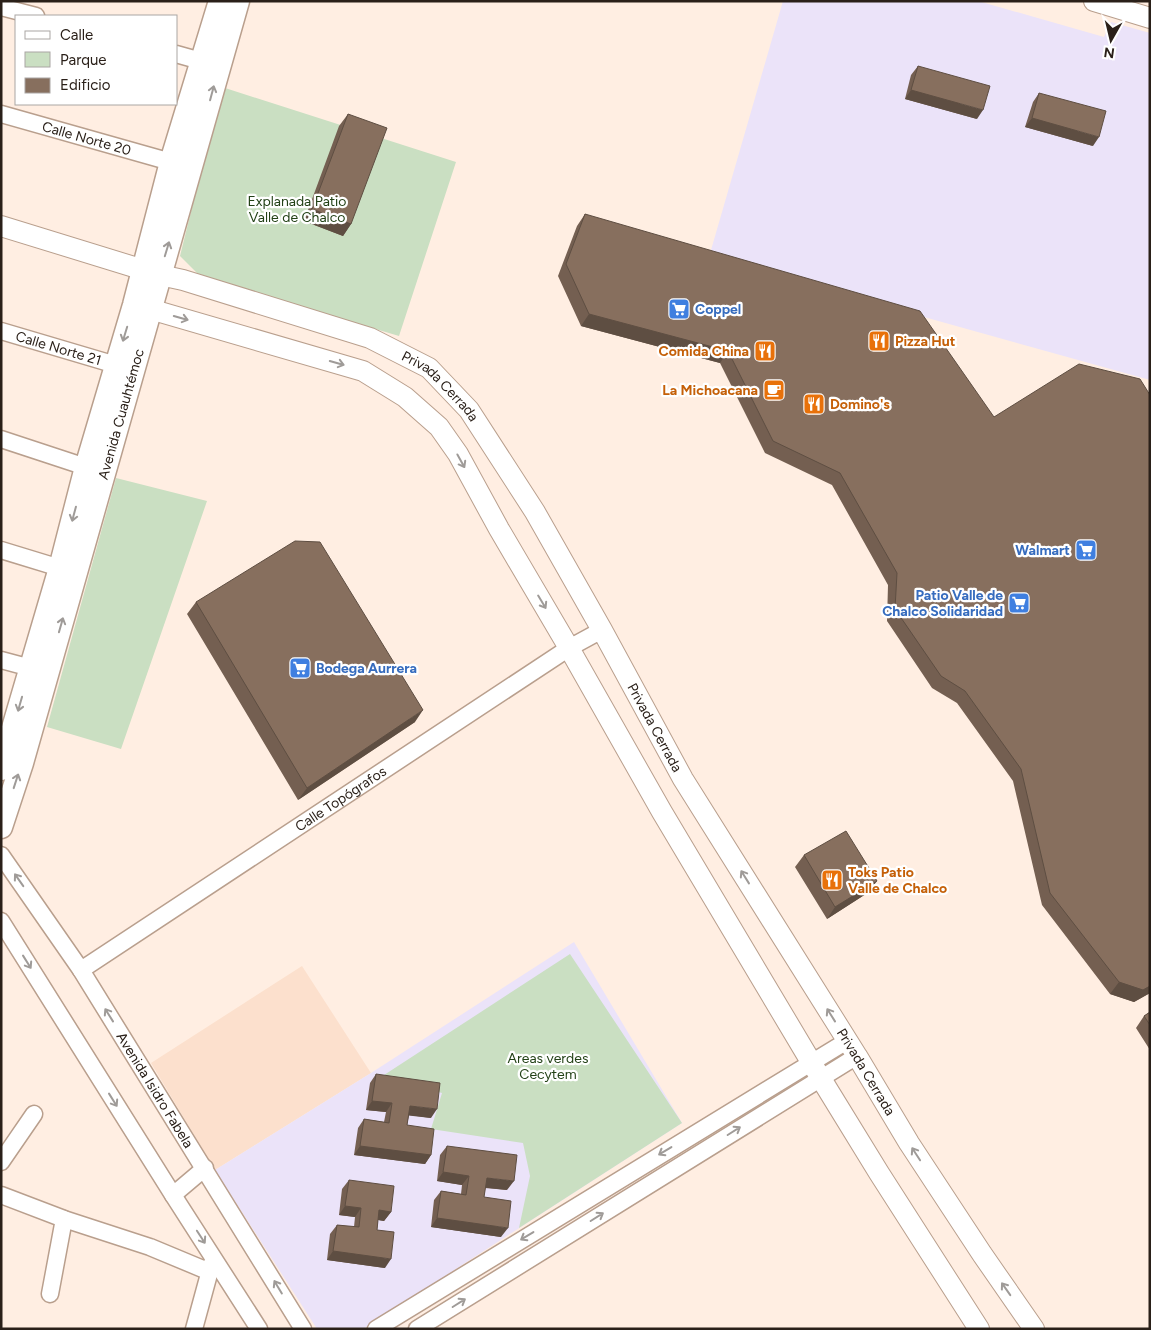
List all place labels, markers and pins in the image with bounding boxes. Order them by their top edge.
supermarket icon: Coppel [667,297,691,321]
place label: Coppel [695,301,741,318]
restaurant icon: Pizza Hut [867,329,891,353]
place label: Pizza Hut [895,333,956,350]
restaurant icon: Comida China [753,339,777,363]
place label: Comida China [659,343,749,360]
cafe icon: La Michoacana [762,378,786,402]
place label: La Michoacana [662,382,758,399]
restaurant icon: Domino's [802,392,826,416]
place label: Domino's [830,396,890,413]
supermarket icon: Walmart [1074,538,1098,562]
place label: Walmart [1015,542,1070,559]
place label: Patio Valle de Chalco Solidaridad [882,587,1003,620]
supermarket icon: Patio Valle de Chalco Solidaridad [1007,591,1031,615]
supermarket icon: Bodega Aurrera [288,656,312,680]
place label: Bodega Aurrera [316,660,417,677]
place label: Toks Patio Valle de Chalco [848,864,947,897]
restaurant icon: Toks Patio Valle de Chalco [820,868,844,892]

